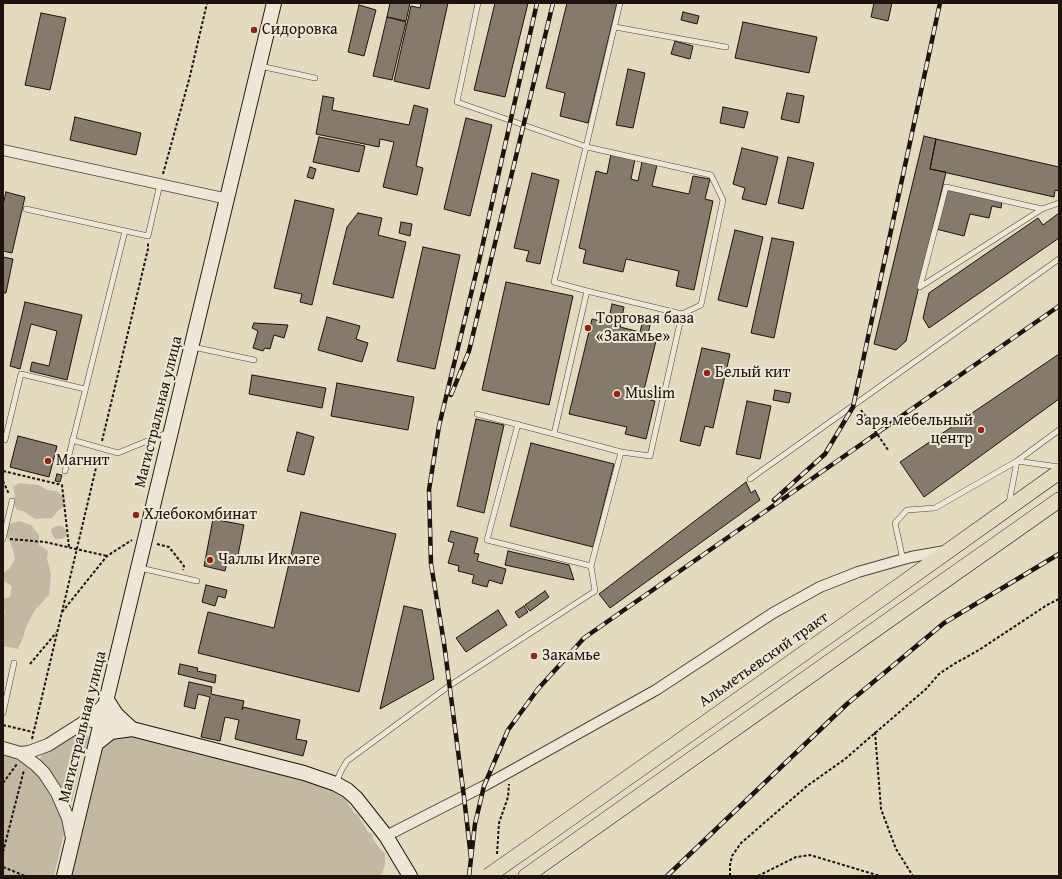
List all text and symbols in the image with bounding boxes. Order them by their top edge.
place label: Сидоровка [262,20,338,40]
marker: Сидоровка [249,25,259,35]
place label: Торговая база «Закамье» [596,309,694,347]
marker: Торговая база «Закамье» [583,323,593,333]
street label: Магистральная улица [131,334,187,490]
place label: Белый кит [715,363,790,383]
marker: Белый кит [702,368,712,378]
place label: Muslim [625,384,675,404]
marker: Muslim [612,389,622,399]
place label: Заря мебельный центр [856,411,973,449]
marker: Заря мебельный центр [976,425,986,435]
place label: Магнит [56,451,109,471]
marker: Магнит [43,456,53,466]
place label: Хлебокомбинат [144,505,257,525]
marker: Хлебокомбинат [131,510,141,520]
place label: Чаллы Икмәге [218,550,320,570]
marker: Чаллы Икмәге [205,555,215,565]
street label: Альметьевский тракт [696,608,832,712]
place label: Закамье [542,646,600,666]
street label: Магистральная улица [55,649,111,805]
marker: Закамье [529,651,539,661]

